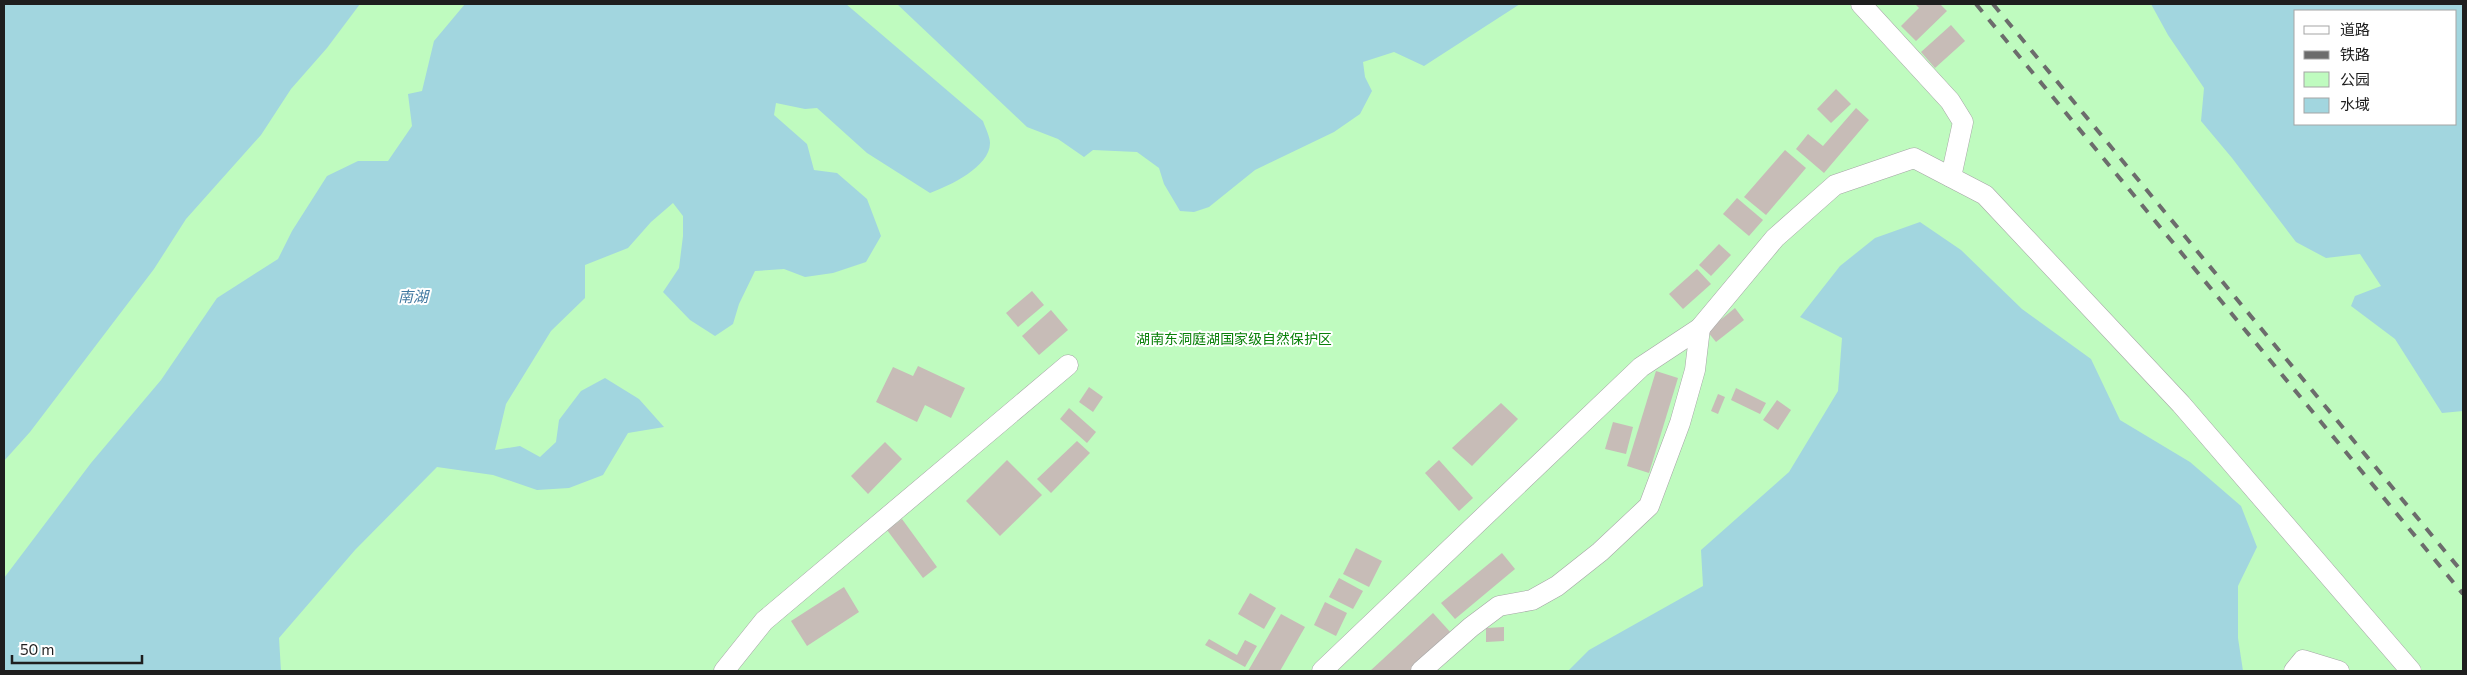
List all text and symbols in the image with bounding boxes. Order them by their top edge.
legend [2294,10,2457,125]
text: 道路 [2340,20,2370,38]
text: 铁路 [2340,45,2370,63]
text: 公园 [2340,70,2370,88]
text: 水域 [2340,95,2370,113]
water label: 南湖 [398,287,430,305]
park label: 湖南东洞庭湖国家级自然保护区 [1136,330,1332,347]
scale bar [12,632,142,664]
text: 50 m [20,640,54,658]

